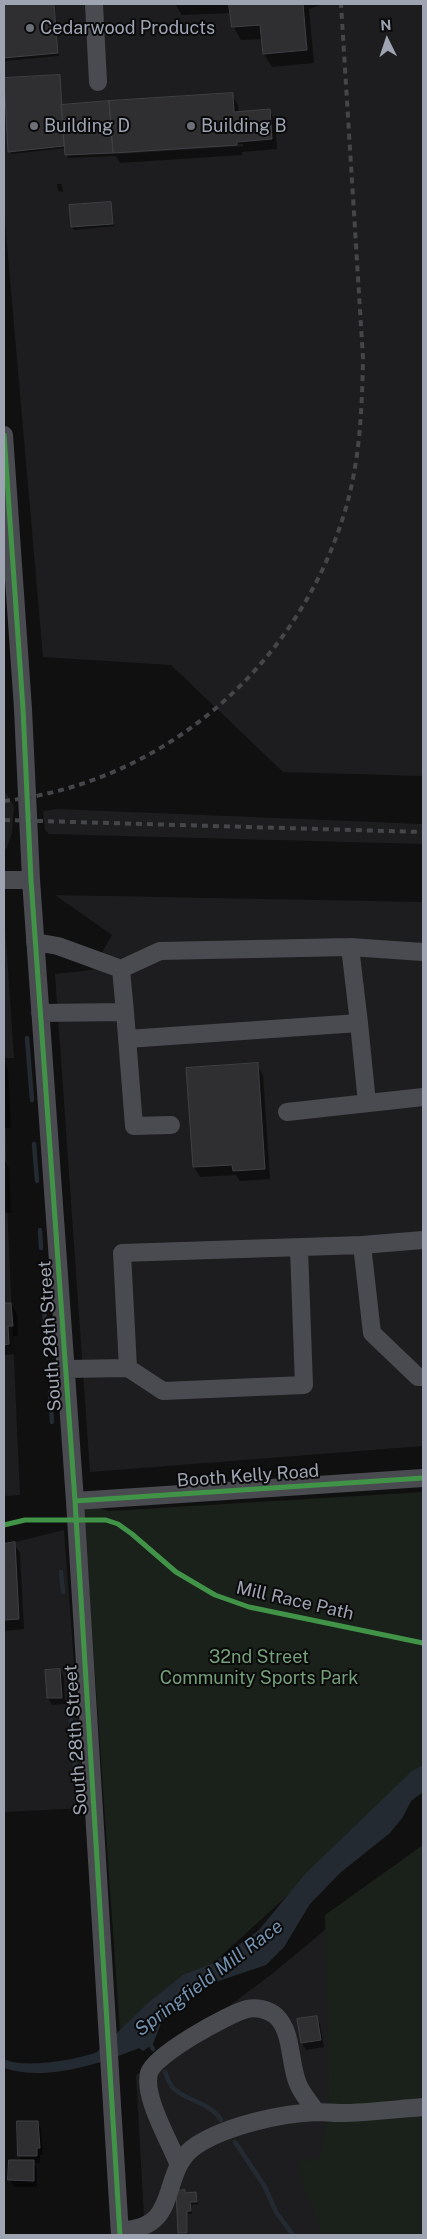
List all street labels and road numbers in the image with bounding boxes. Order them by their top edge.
street label: South 28th Street [34,1260,66,1412]
street label: Booth Kelly Road [176,1460,320,1492]
street label: Mill Race Path [234,1577,356,1625]
street label: South 28th Street [60,1664,92,1816]

